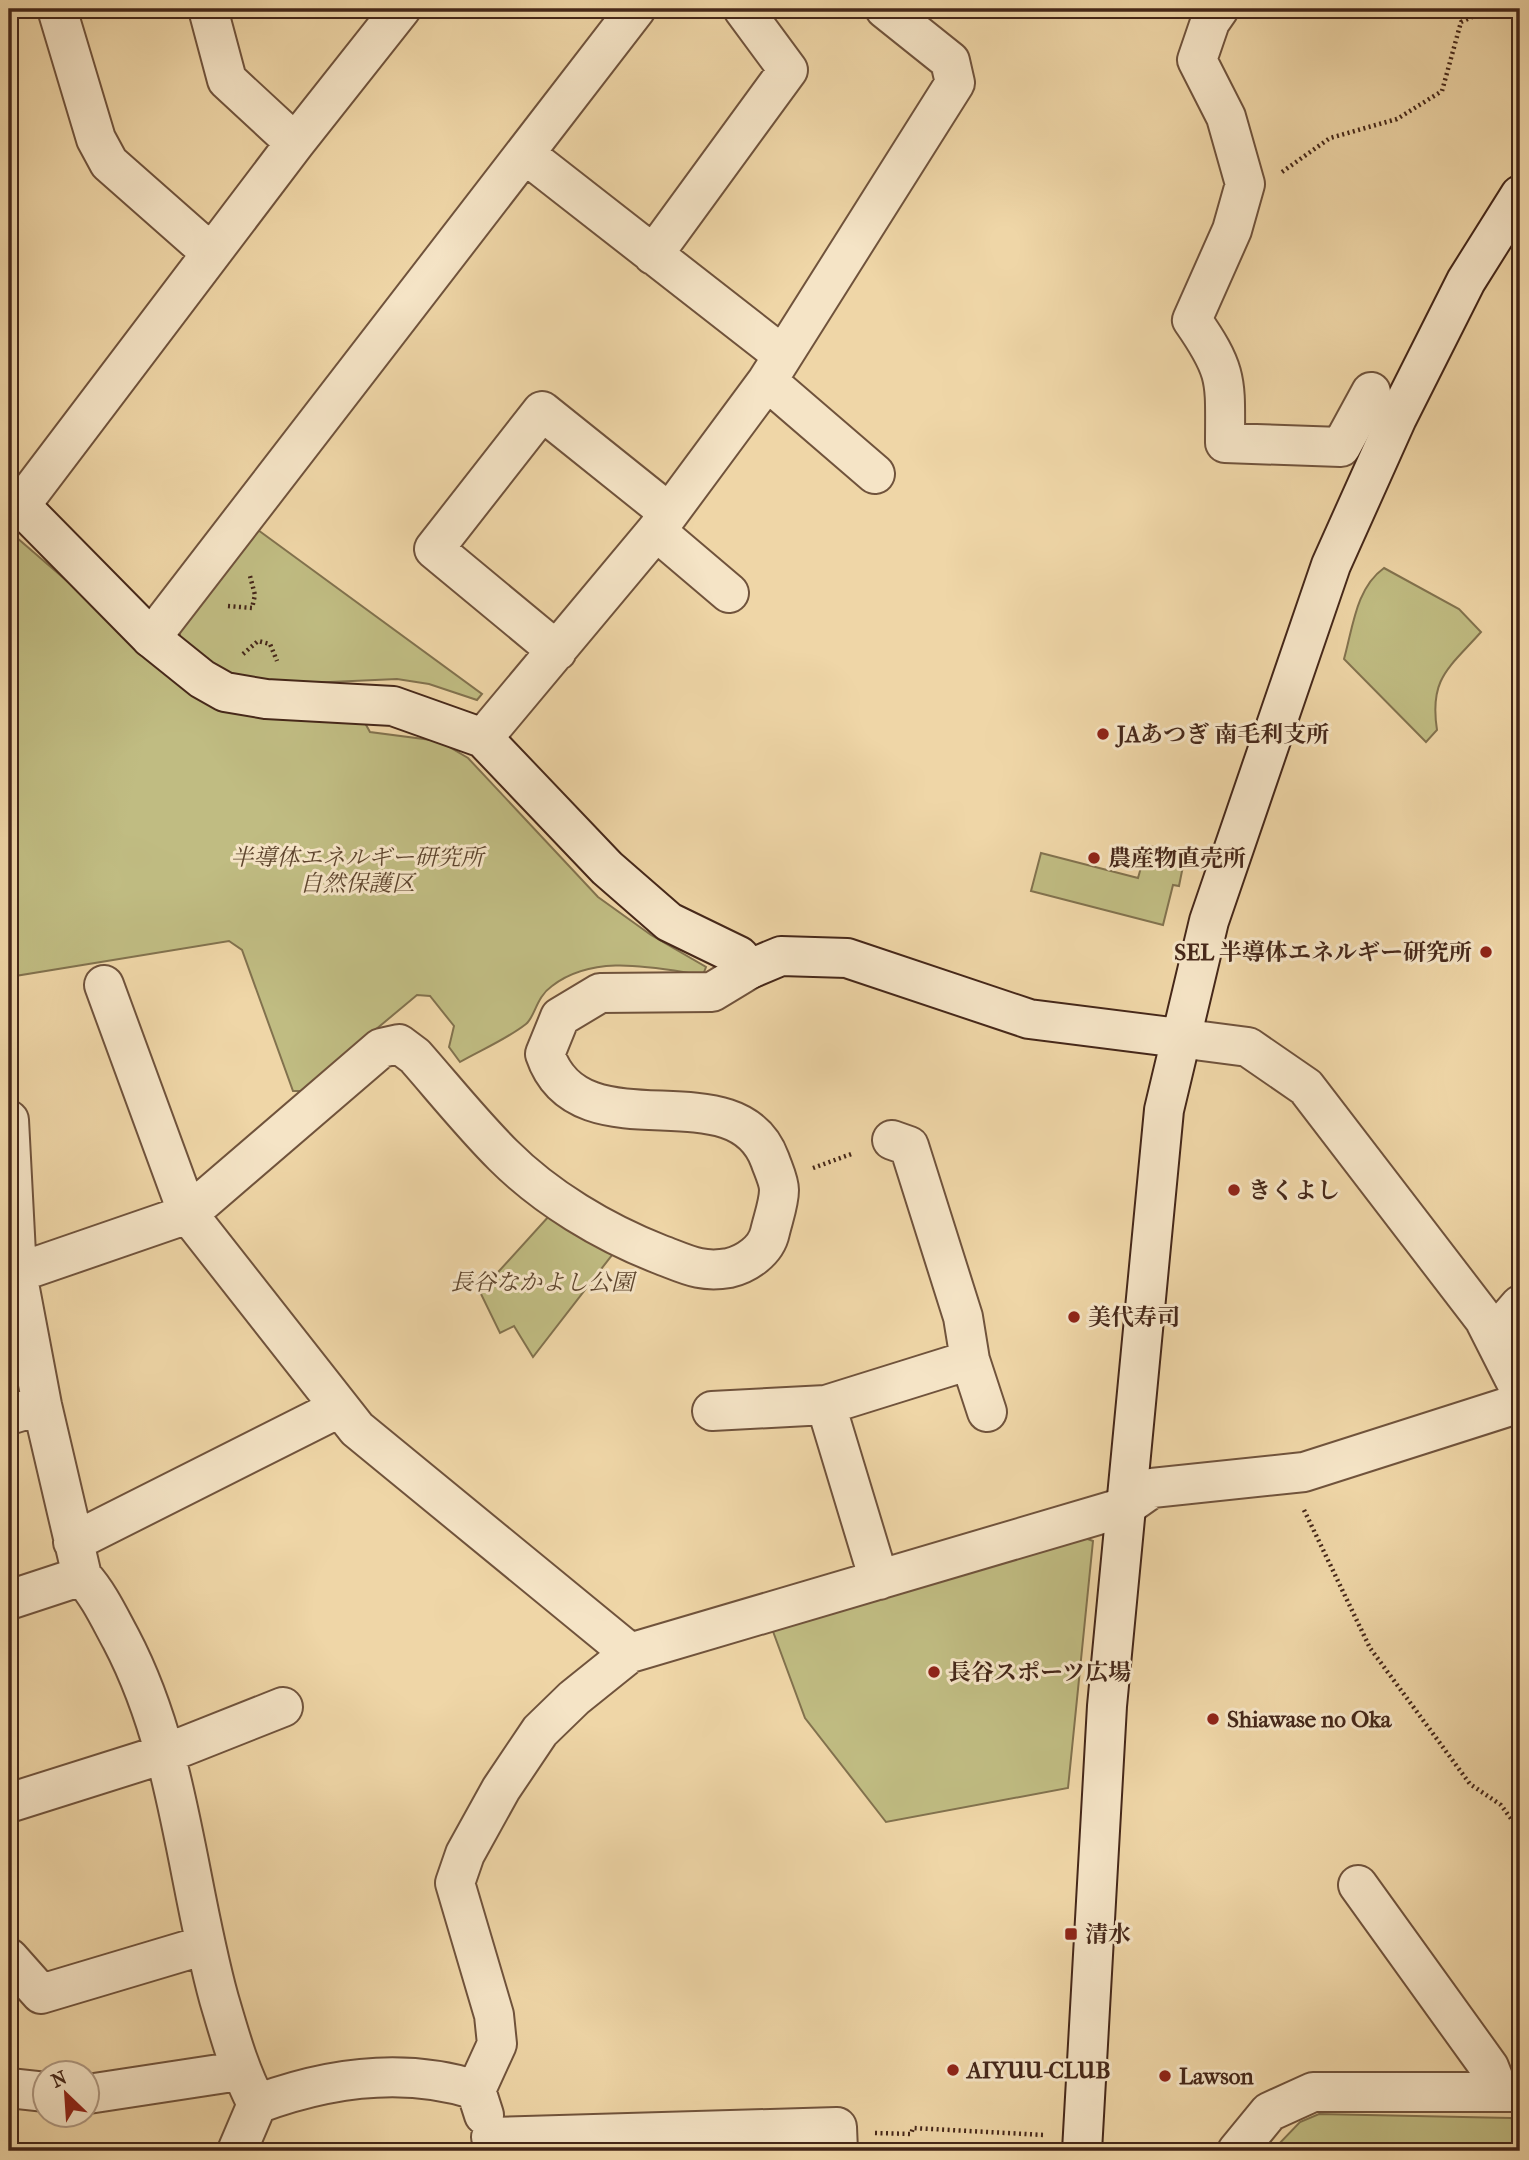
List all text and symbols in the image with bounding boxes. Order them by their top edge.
place label: JAあつぎ 南毛利支所 [1115,721,1329,748]
marker: JAあつぎ 南毛利支所 [1095,726,1111,742]
park label: 半導体エネルギー研究所 自然保護区 [231,844,488,897]
place label: 農産物直売所 [1108,845,1246,872]
marker: 農産物直売所 [1086,850,1102,866]
place label: SEL 半導体エネルギー研究所 [1174,939,1472,966]
marker: SEL 半導体エネルギー研究所 [1478,944,1494,960]
place label: きくよし [1248,1177,1340,1204]
marker: きくよし [1226,1182,1242,1198]
park label: 長谷なかよし公園 [450,1269,638,1296]
place label: 美代寿司 [1088,1304,1180,1331]
marker: 美代寿司 [1066,1309,1082,1325]
place label: 長谷スポーツ広場 [948,1659,1131,1686]
marker: 長谷スポーツ広場 [926,1664,942,1680]
place label: Shiawase no Oka [1227,1706,1393,1733]
marker: Shiawase no Oka [1205,1711,1221,1727]
place label: 清水 [1085,1921,1131,1948]
marker: 清水 [1063,1926,1079,1942]
place label: AIYUU-CLUB [965,2057,1110,2084]
north arrow [32,2058,102,2128]
marker: AIYUU-CLUB [945,2062,961,2078]
place label: Lawson [1179,2063,1254,2090]
text: N [48,2066,71,2093]
marker: Lawson [1157,2068,1173,2084]

